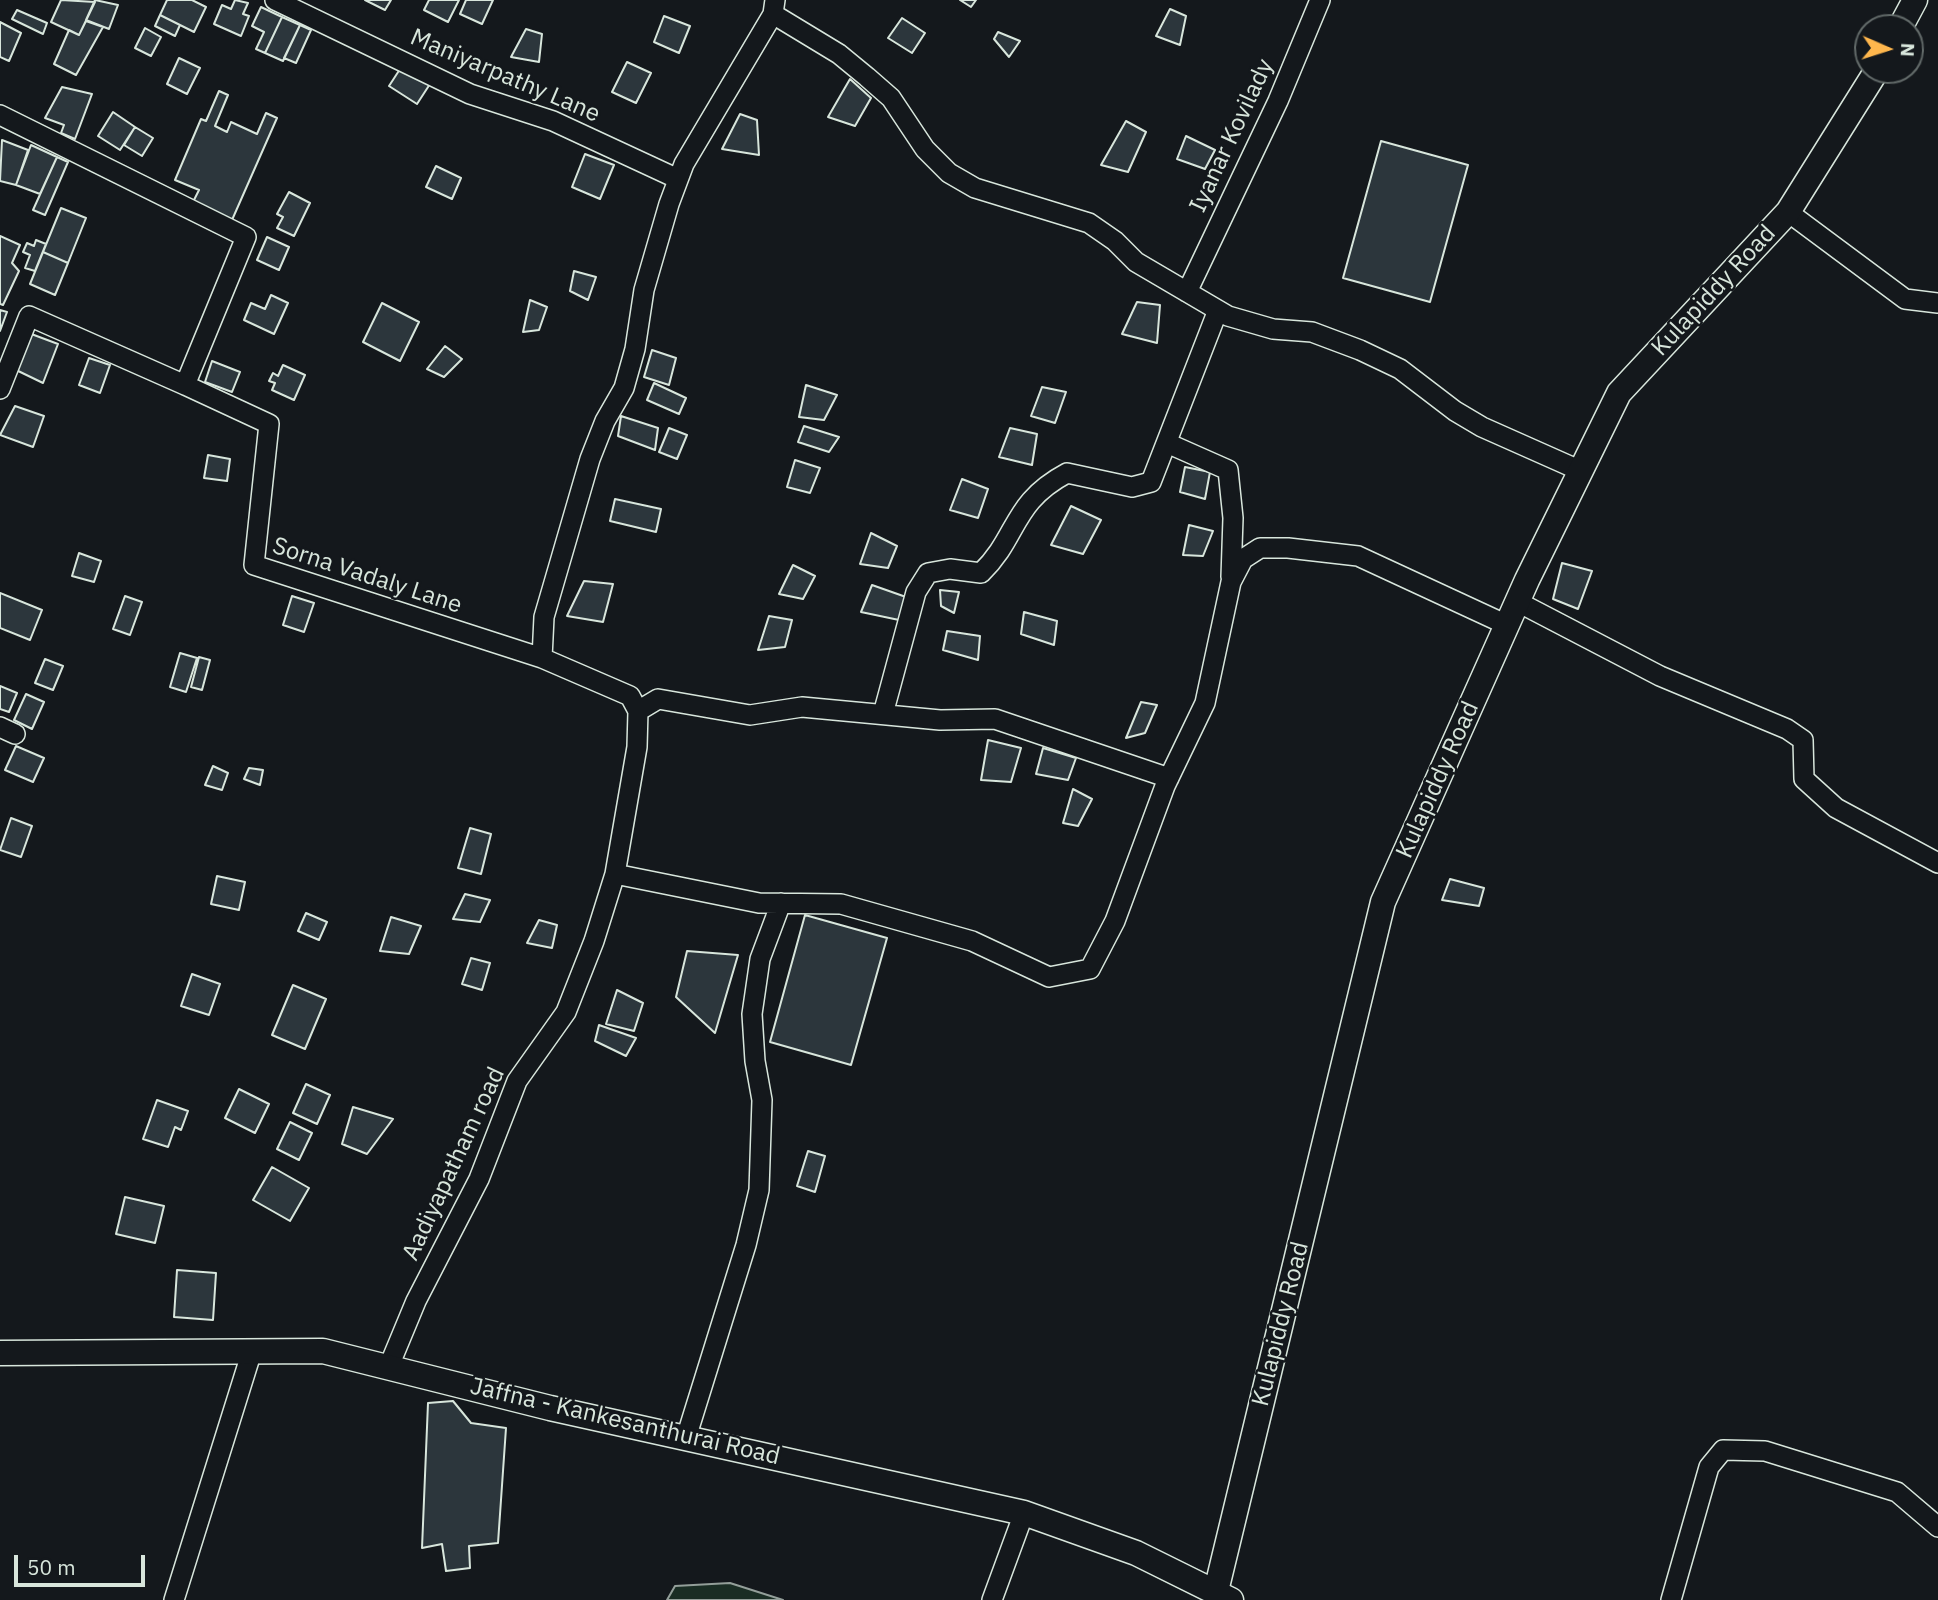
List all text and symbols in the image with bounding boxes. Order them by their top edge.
north arrow [1854,14,1924,84]
street label: Maniyarpathy Lane [406,23,604,129]
text: N [1896,42,1920,57]
street label: Iyanar Kovilady [1184,55,1280,217]
street label: Kulapiddy Road [1646,220,1782,362]
street label: Sorna Vadaly Lane [269,532,465,620]
street label: Kulapiddy Road [1391,697,1485,863]
street label: Aadiyapatham road [397,1063,511,1265]
street label: Kulapiddy Road [1247,1239,1315,1409]
street label: Jaffna - Kankesanthurai Road [467,1372,783,1472]
scale bar [18,1540,149,1584]
text: 50 m [27,1553,76,1581]

